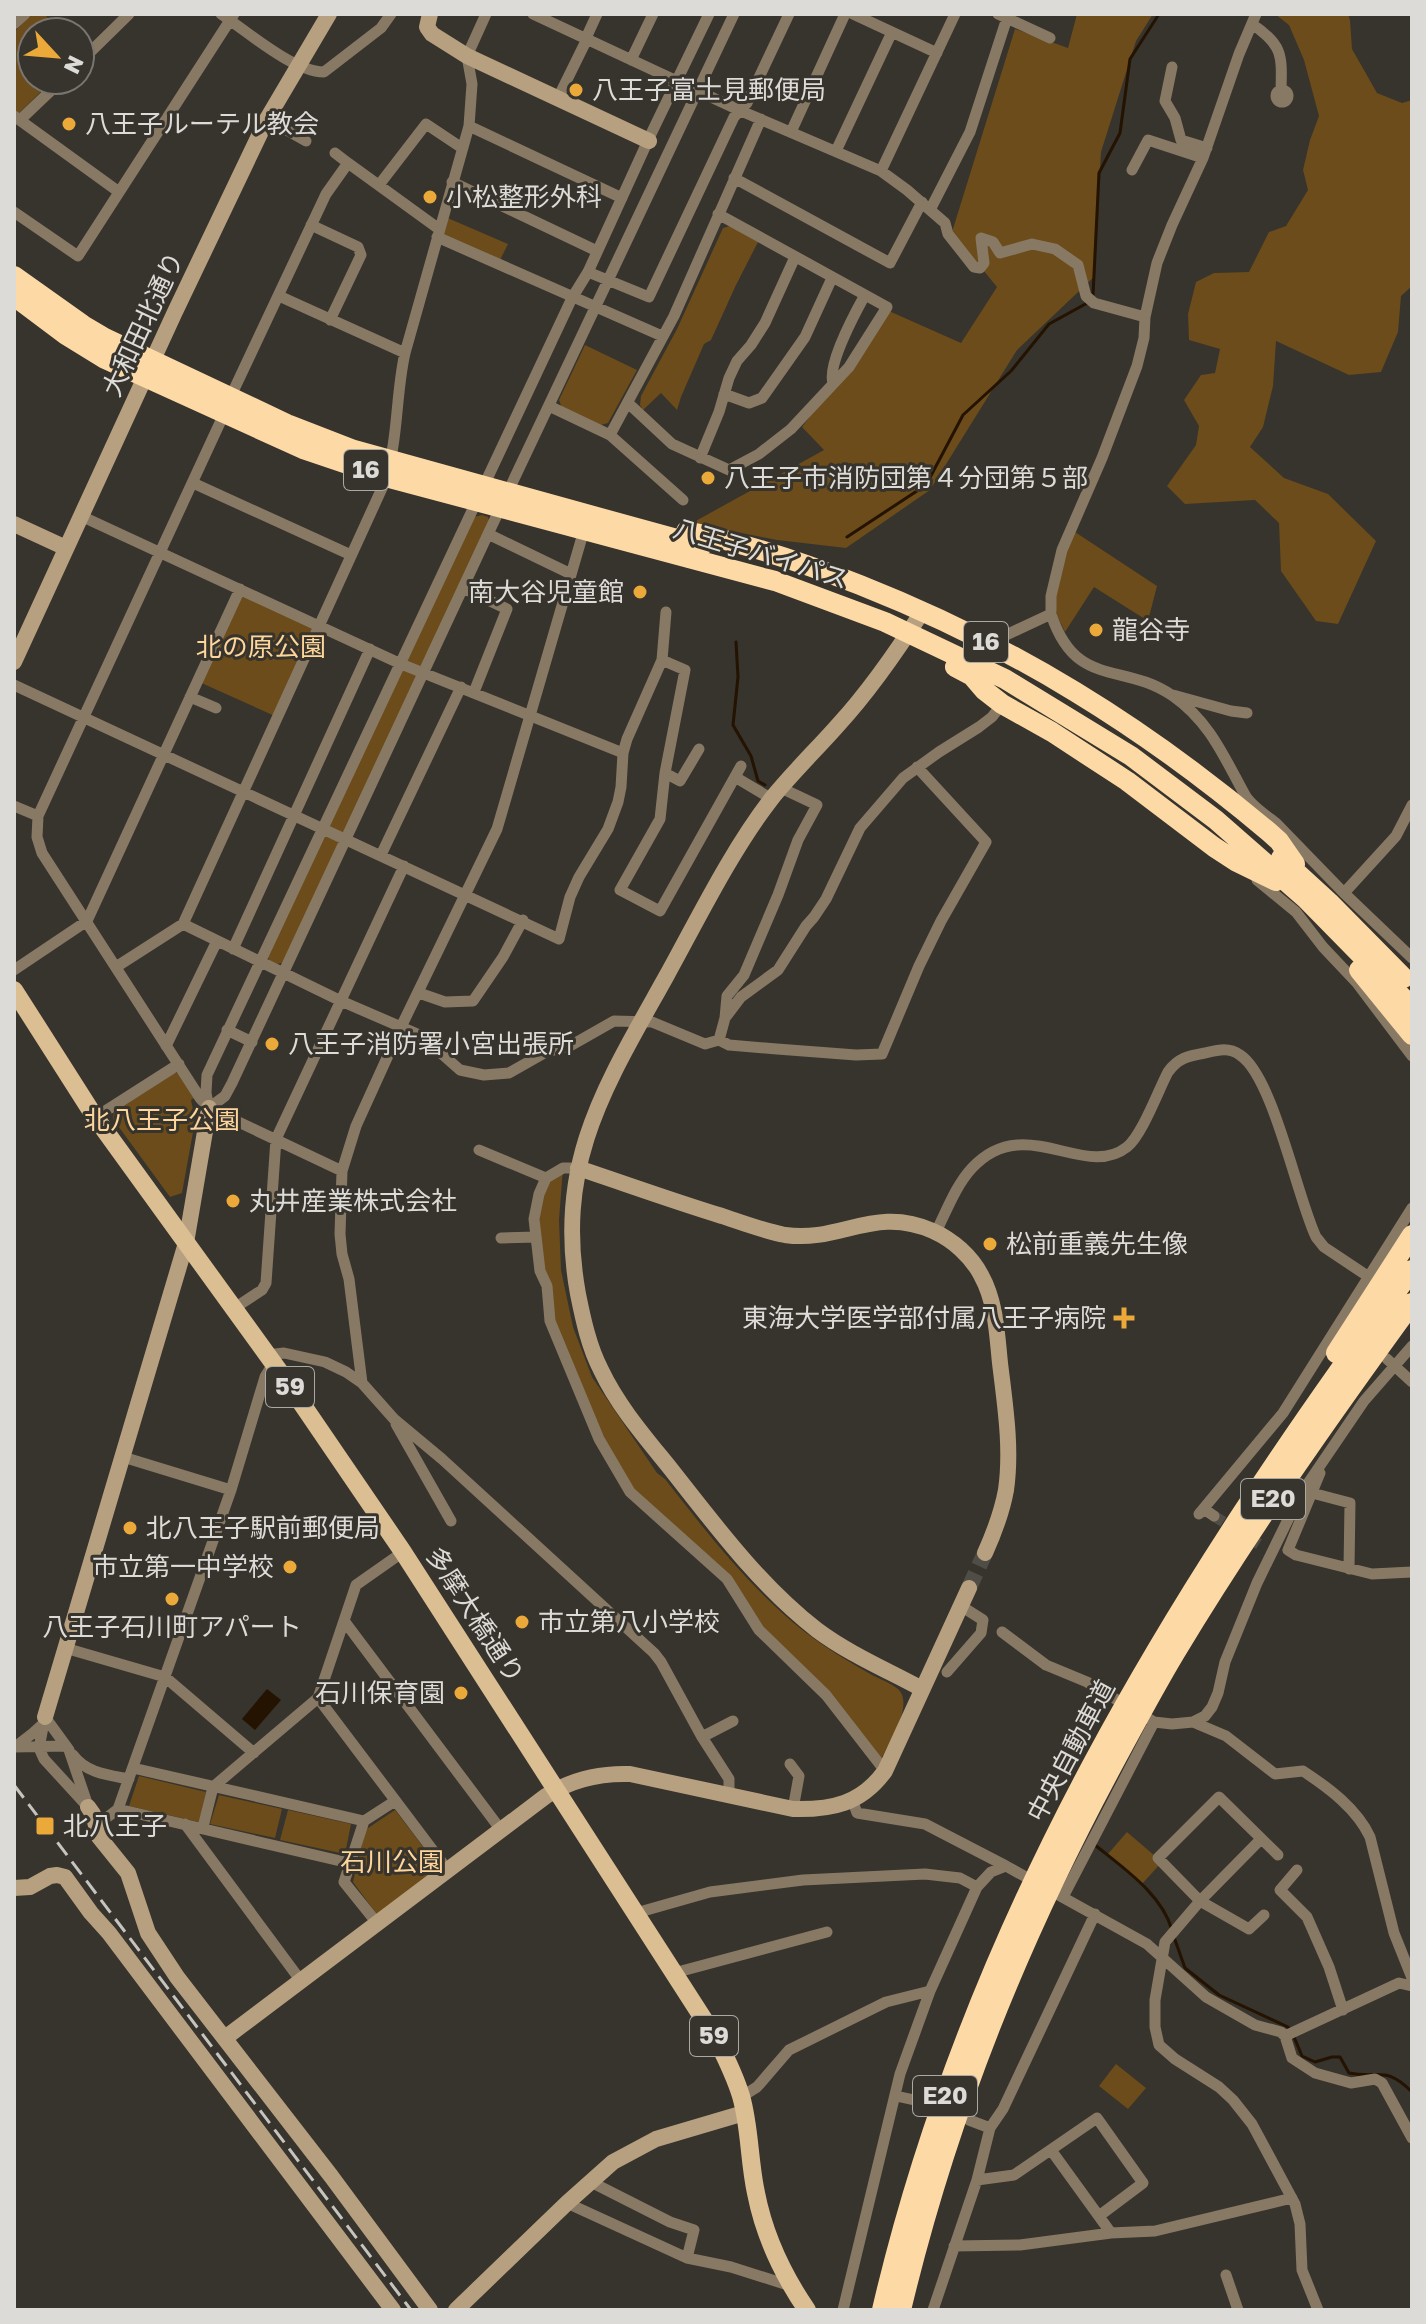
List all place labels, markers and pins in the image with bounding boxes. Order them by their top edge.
place label: 八王子富士見郵便局 [592,74,826,105]
marker: 八王子富士見郵便局 [567,81,585,99]
place label: 八王子ルーテル教会 [85,108,319,139]
marker: 八王子ルーテル教会 [60,115,78,133]
place label: 小松整形外科 [446,181,602,212]
marker: 小松整形外科 [421,188,439,206]
place label: 八王子市消防団第４分団第５部 [724,462,1088,493]
marker: 八王子市消防団第４分団第５部 [699,469,717,487]
place label: 南大谷児童館 [468,576,624,607]
marker: 南大谷児童館 [631,583,649,601]
place label: 龍谷寺 [1112,614,1190,645]
marker: 龍谷寺 [1087,621,1105,639]
place label: 八王子消防署小宮出張所 [288,1028,574,1059]
marker: 八王子消防署小宮出張所 [263,1035,281,1053]
place label: 丸井産業株式会社 [249,1185,457,1216]
marker: 丸井産業株式会社 [224,1192,242,1210]
place label: 松前重義先生像 [1006,1228,1188,1259]
marker: 松前重義先生像 [981,1235,999,1253]
place label: 東海大学医学部付属八王子病院 [742,1302,1106,1333]
marker: 東海大学医学部付属八王子病院 [1113,1307,1135,1329]
place label: 北八王子駅前郵便局 [146,1512,380,1543]
marker: 北八王子駅前郵便局 [121,1519,139,1537]
place label: 市立第一中学校 [92,1551,274,1582]
marker: 市立第一中学校 [281,1558,299,1576]
marker: 八王子石川町アパート [163,1590,181,1608]
place label: 市立第八小学校 [538,1606,720,1637]
place label: 八王子石川町アパート [42,1611,302,1642]
marker: 市立第八小学校 [513,1613,531,1631]
place label: 石川保育園 [315,1677,445,1708]
marker: 石川保育園 [452,1684,470,1702]
place label: 北八王子 [63,1810,167,1841]
marker: 北八王子 [34,1815,56,1837]

